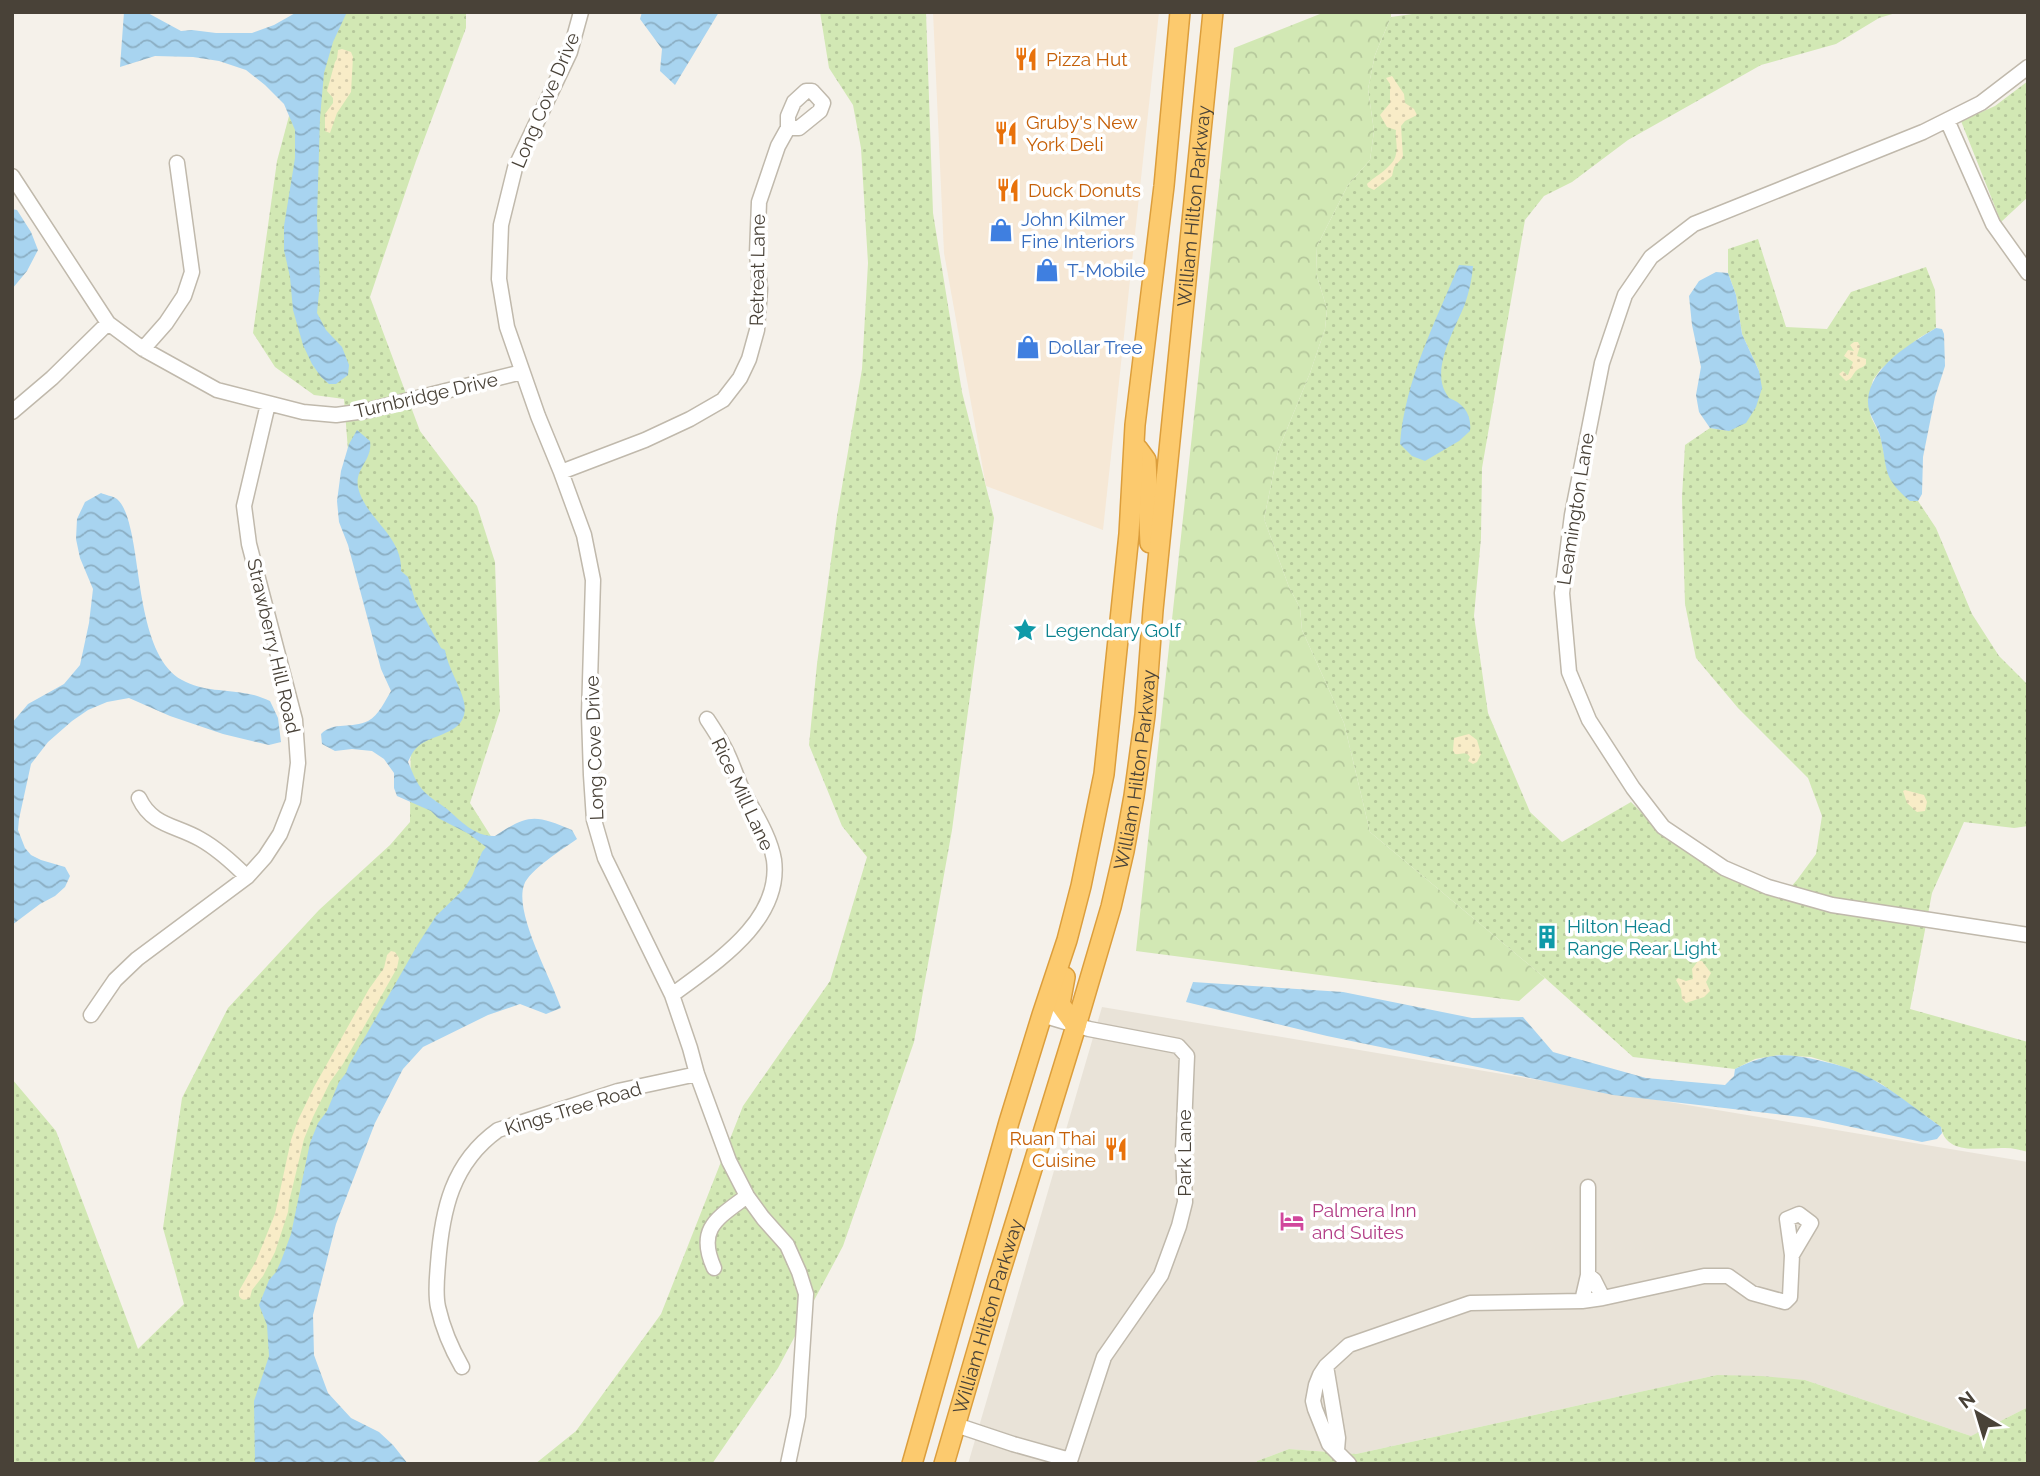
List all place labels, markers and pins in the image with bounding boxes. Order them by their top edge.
restaurant icon: Pizza Hut [1012,45,1040,73]
place label: Pizza Hut [1046,48,1128,70]
place label: Gruby's New York Deli [1026,111,1138,155]
restaurant icon: Gruby's New York Deli [992,119,1020,147]
restaurant icon: Duck Donuts [994,176,1022,204]
place label: Duck Donuts [1028,179,1141,201]
place label: John Kilmer Fine Interiors [1021,208,1134,252]
shop icon: John Kilmer Fine Interiors [987,216,1015,244]
shop icon: T-Mobile [1033,256,1061,284]
place label: T-Mobile [1067,259,1145,281]
shop icon: Dollar Tree [1014,333,1042,361]
place label: Dollar Tree [1048,336,1143,358]
place icon: Legendary Golf [1011,616,1039,644]
place label: Legendary Golf [1045,619,1182,641]
place label: Hilton Head Range Rear Light [1567,915,1718,959]
building icon: Hilton Head Range Rear Light [1533,923,1561,951]
place label: Ruan Thai Cuisine [1010,1127,1096,1171]
restaurant icon: Ruan Thai Cuisine [1102,1135,1130,1163]
place label: Palmera Inn and Suites [1312,1199,1417,1243]
hotel icon: Palmera Inn and Suites [1278,1207,1306,1235]

